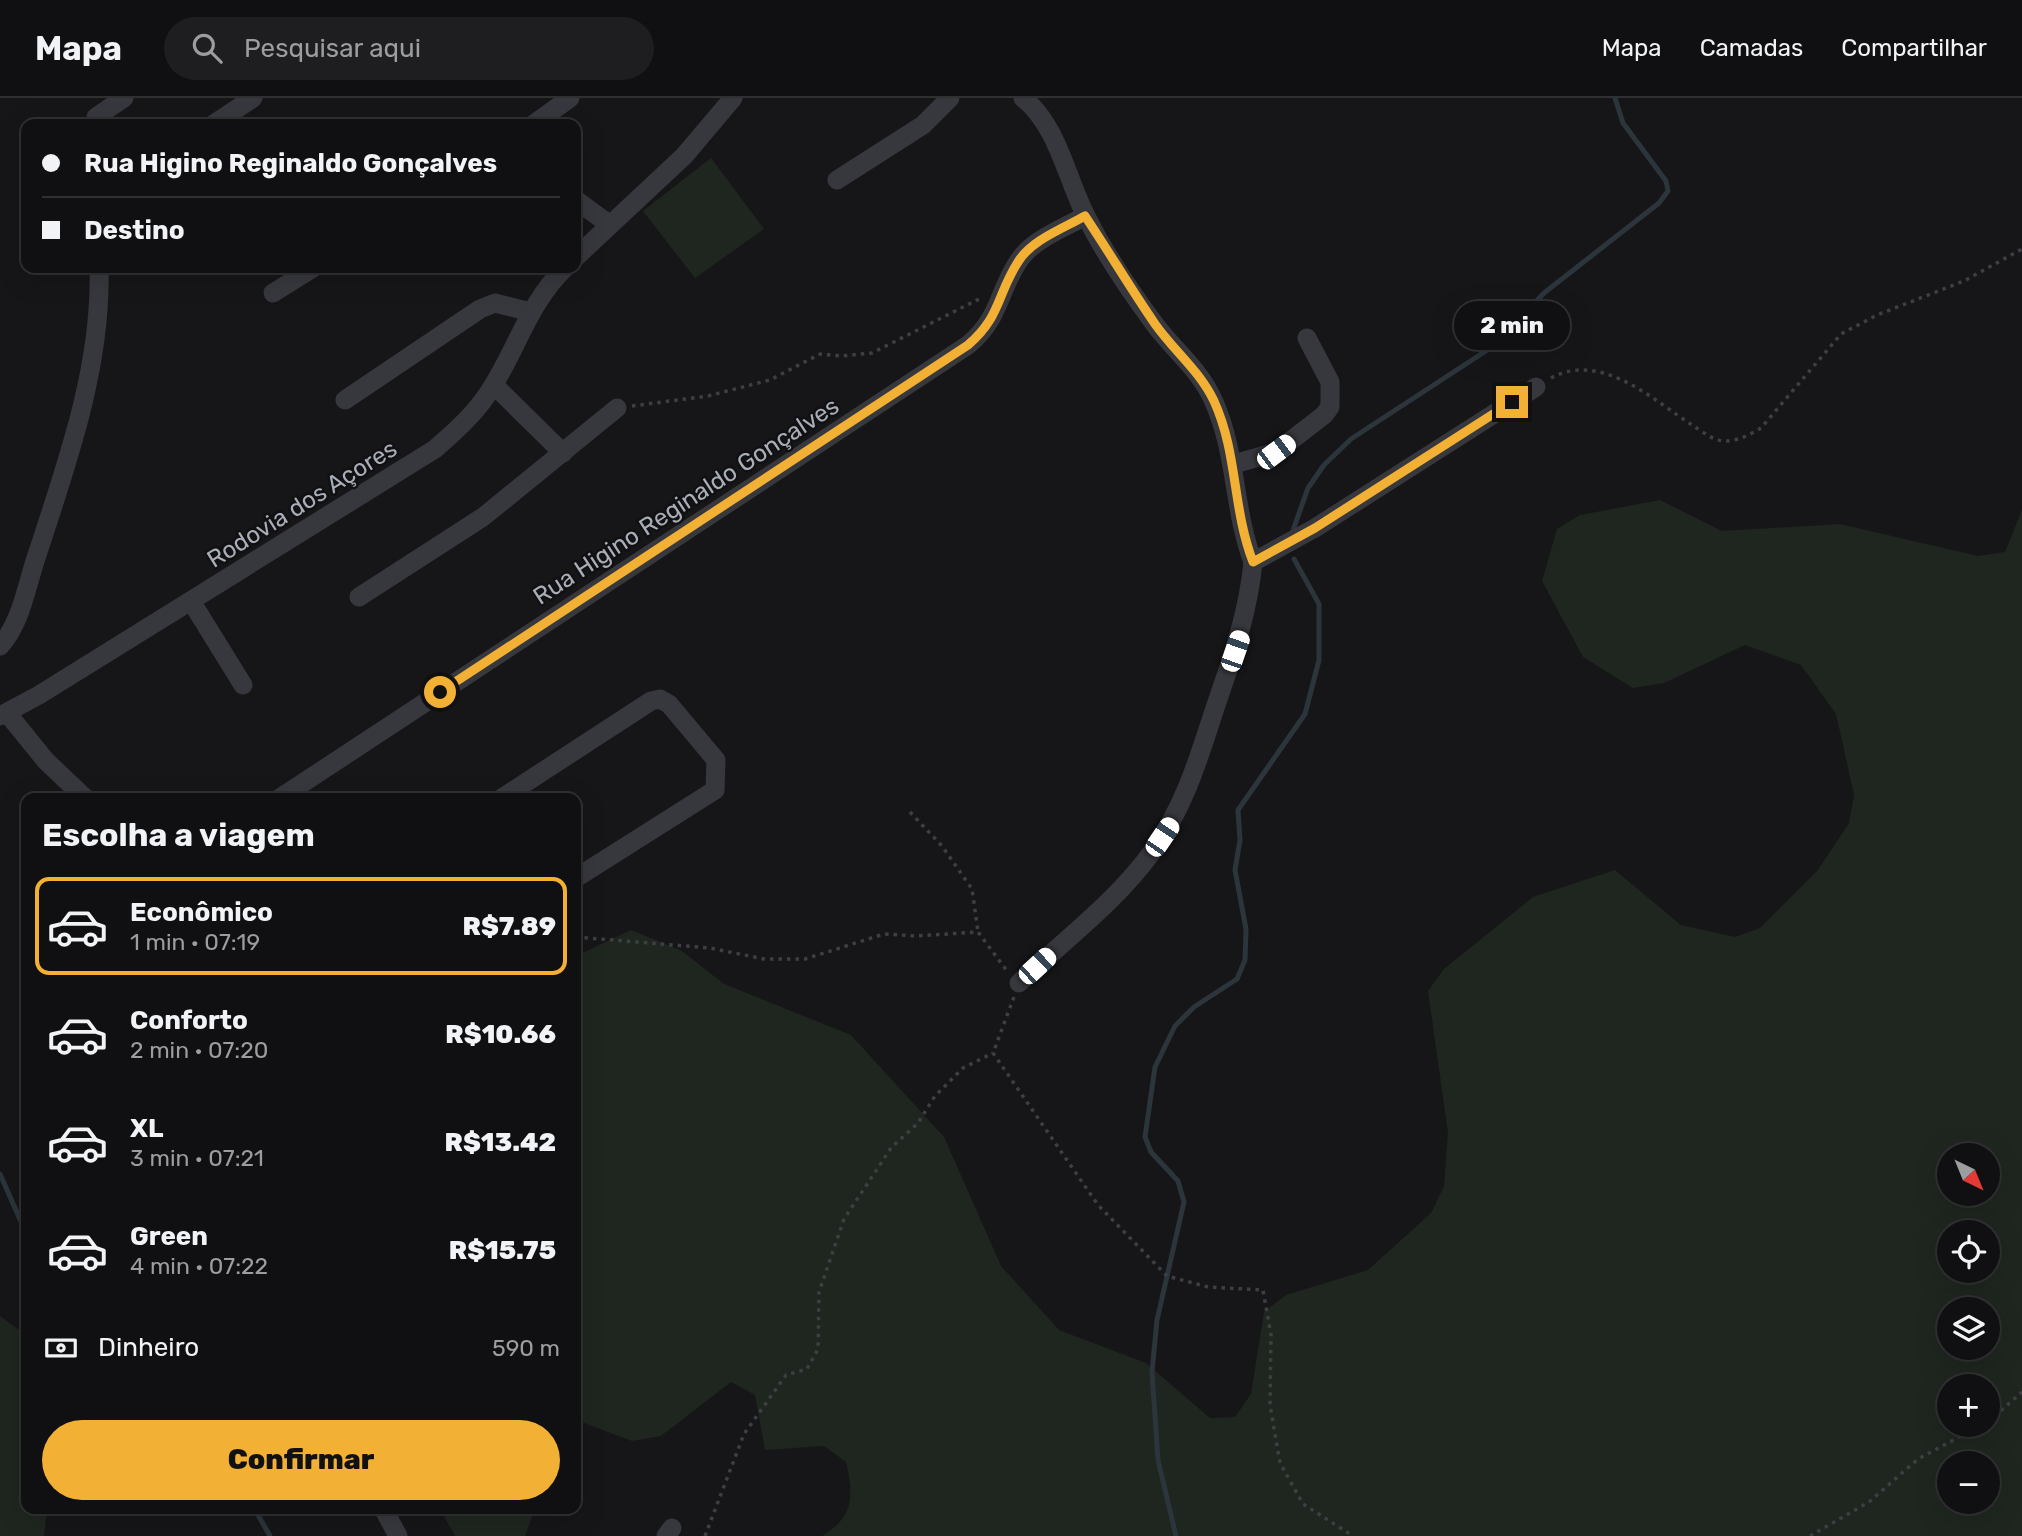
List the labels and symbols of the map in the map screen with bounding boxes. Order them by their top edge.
callout: 2 min [1454,300,1570,350]
route end [1496,386,1528,418]
street label: Rua Higino Reginaldo Gonçalves [528,392,844,610]
car [1253,431,1300,473]
street label: Rodovia dos Açores [202,434,402,574]
car [1219,628,1252,674]
route start [424,676,456,708]
car [1142,814,1183,860]
car [1015,944,1060,988]
north arrow [1937,1143,2000,1206]

